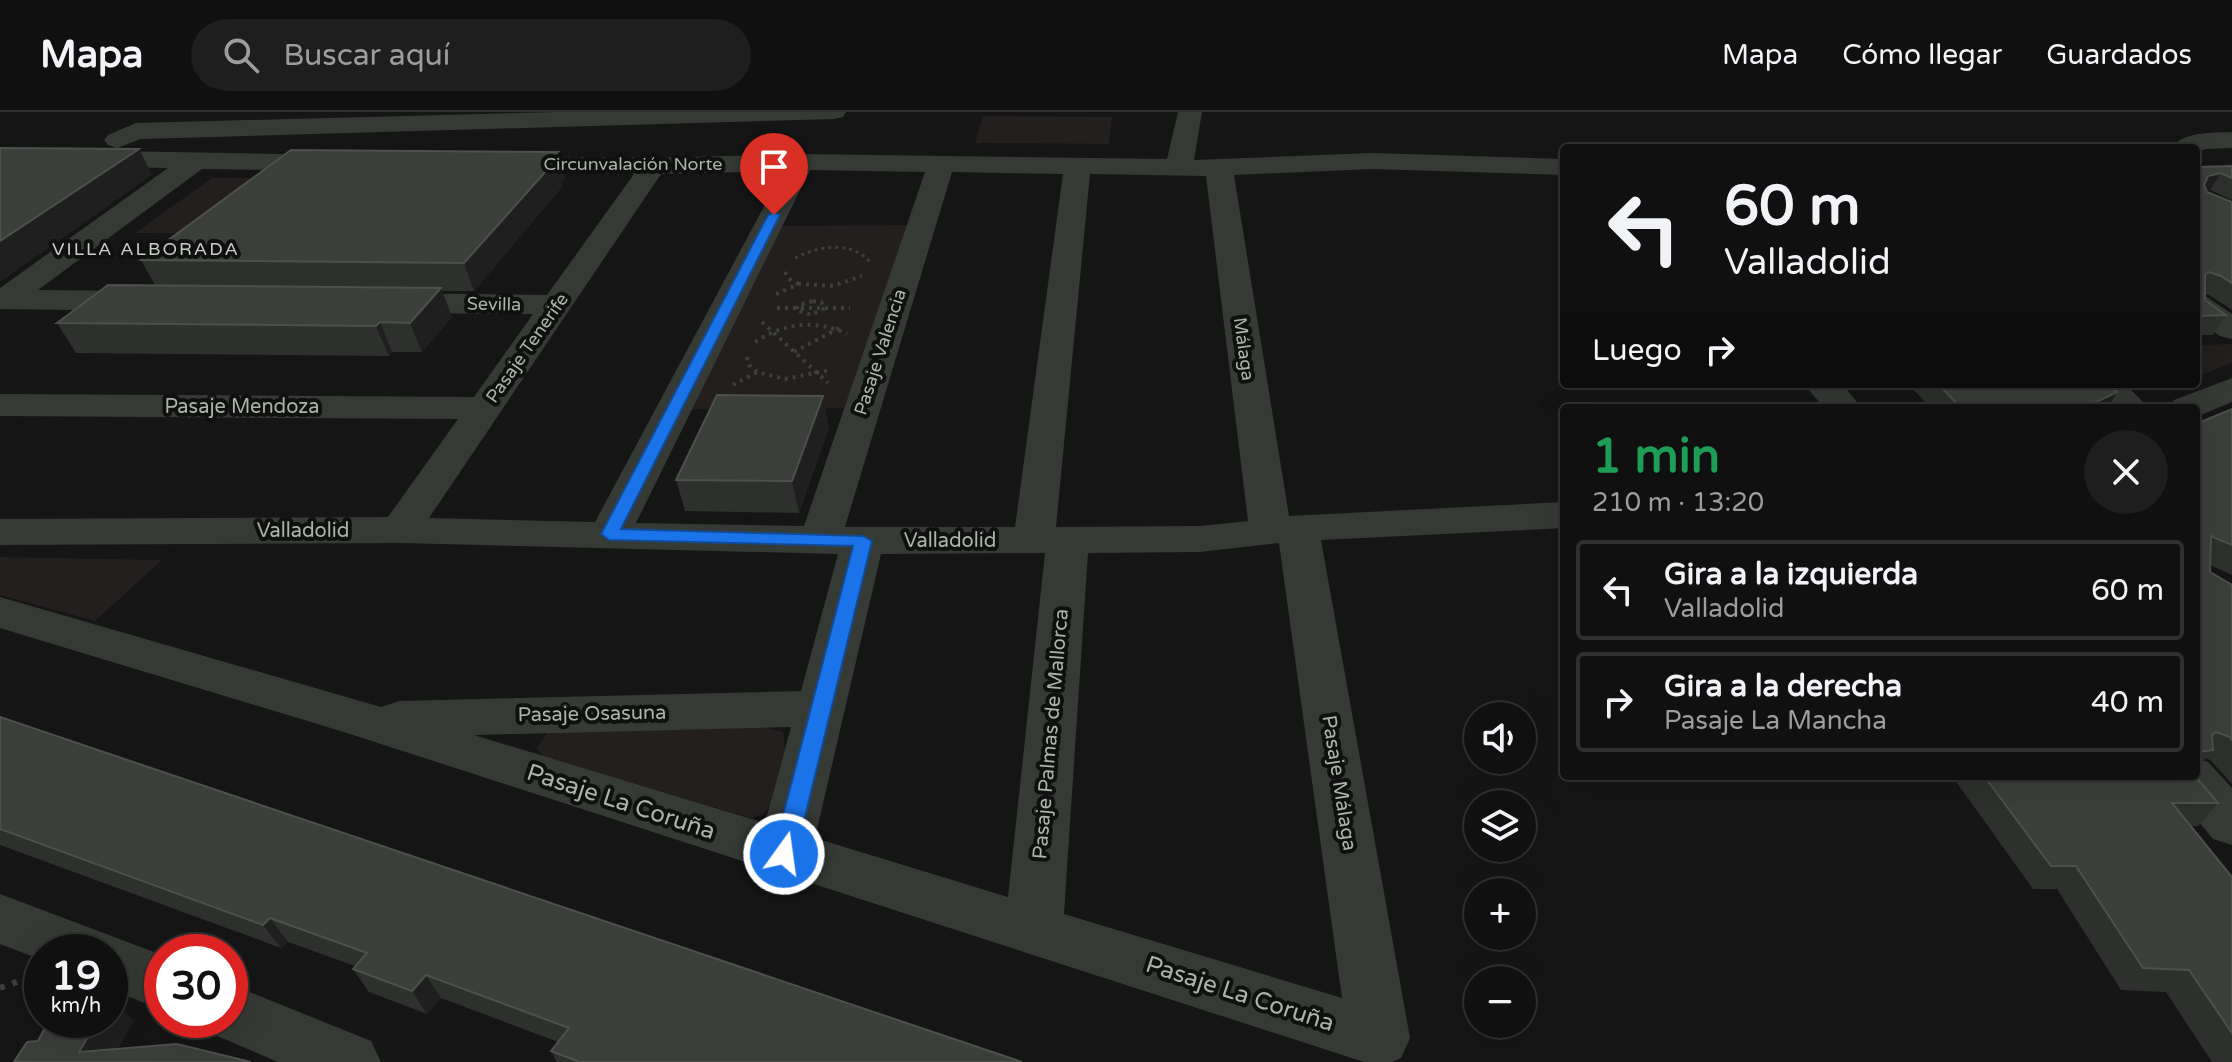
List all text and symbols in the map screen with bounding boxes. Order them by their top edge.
search box [191,19,751,91]
text: Mapa [40,32,143,78]
icon: search [219,33,263,77]
text: Buscar aquí [283,37,450,74]
text: Mapa [1722,38,1798,72]
text: Cómo llegar [1842,38,2002,72]
text: Guardados [2046,38,2192,72]
pin [740,133,808,215]
icon: arrive [752,145,796,189]
street label: Circunvalación Norte [544,153,722,175]
text: 60 m [1724,173,1860,240]
icon: left [1592,176,1696,280]
district label: VILLA ALBORADA [52,238,240,260]
text: Valladolid [1724,241,1891,284]
street label: Pasaje Valencia [849,286,911,418]
street label: Pasaje Tenerife [481,289,573,407]
street label: Sevilla [467,293,521,315]
street label: Málaga [1229,316,1259,382]
icon: right [1698,328,1742,372]
text: Luego [1592,332,1682,369]
street label: Pasaje Mendoza [164,395,320,419]
text: 1 min [1592,428,1720,486]
button: close [2084,430,2168,514]
text: 210 m · 13:20 [1592,487,1764,518]
street label: Valladolid [257,519,349,543]
street label: Valladolid [904,529,996,553]
text: Gira a la izquierda [1664,556,1918,593]
icon: left [1596,568,1640,612]
text: 60 m [2091,572,2164,609]
text: Valladolid [1664,593,1784,624]
street label: Pasaje Palmas de Mallorca [1028,608,1074,860]
text: Gira a la derecha [1664,668,1902,705]
icon: right [1596,680,1640,724]
text: 40 m [2091,684,2164,721]
street label: Pasaje Osasuna [517,701,667,727]
map controls [1464,702,1536,1038]
button: sound [1464,702,1536,774]
text: Pasaje La Mancha [1664,705,1887,736]
street label: Pasaje Málaga [1316,713,1362,853]
street label: Pasaje La Coruña [523,758,719,846]
button: layers [1464,790,1536,862]
position arrow [742,812,826,896]
button: + [1464,878,1536,950]
speed limit sign: 30 [144,934,248,1038]
street label: Pasaje La Coruña [1142,950,1338,1038]
text: 19 [51,952,101,1000]
button: − [1464,966,1536,1038]
text: km/h [51,994,101,1018]

